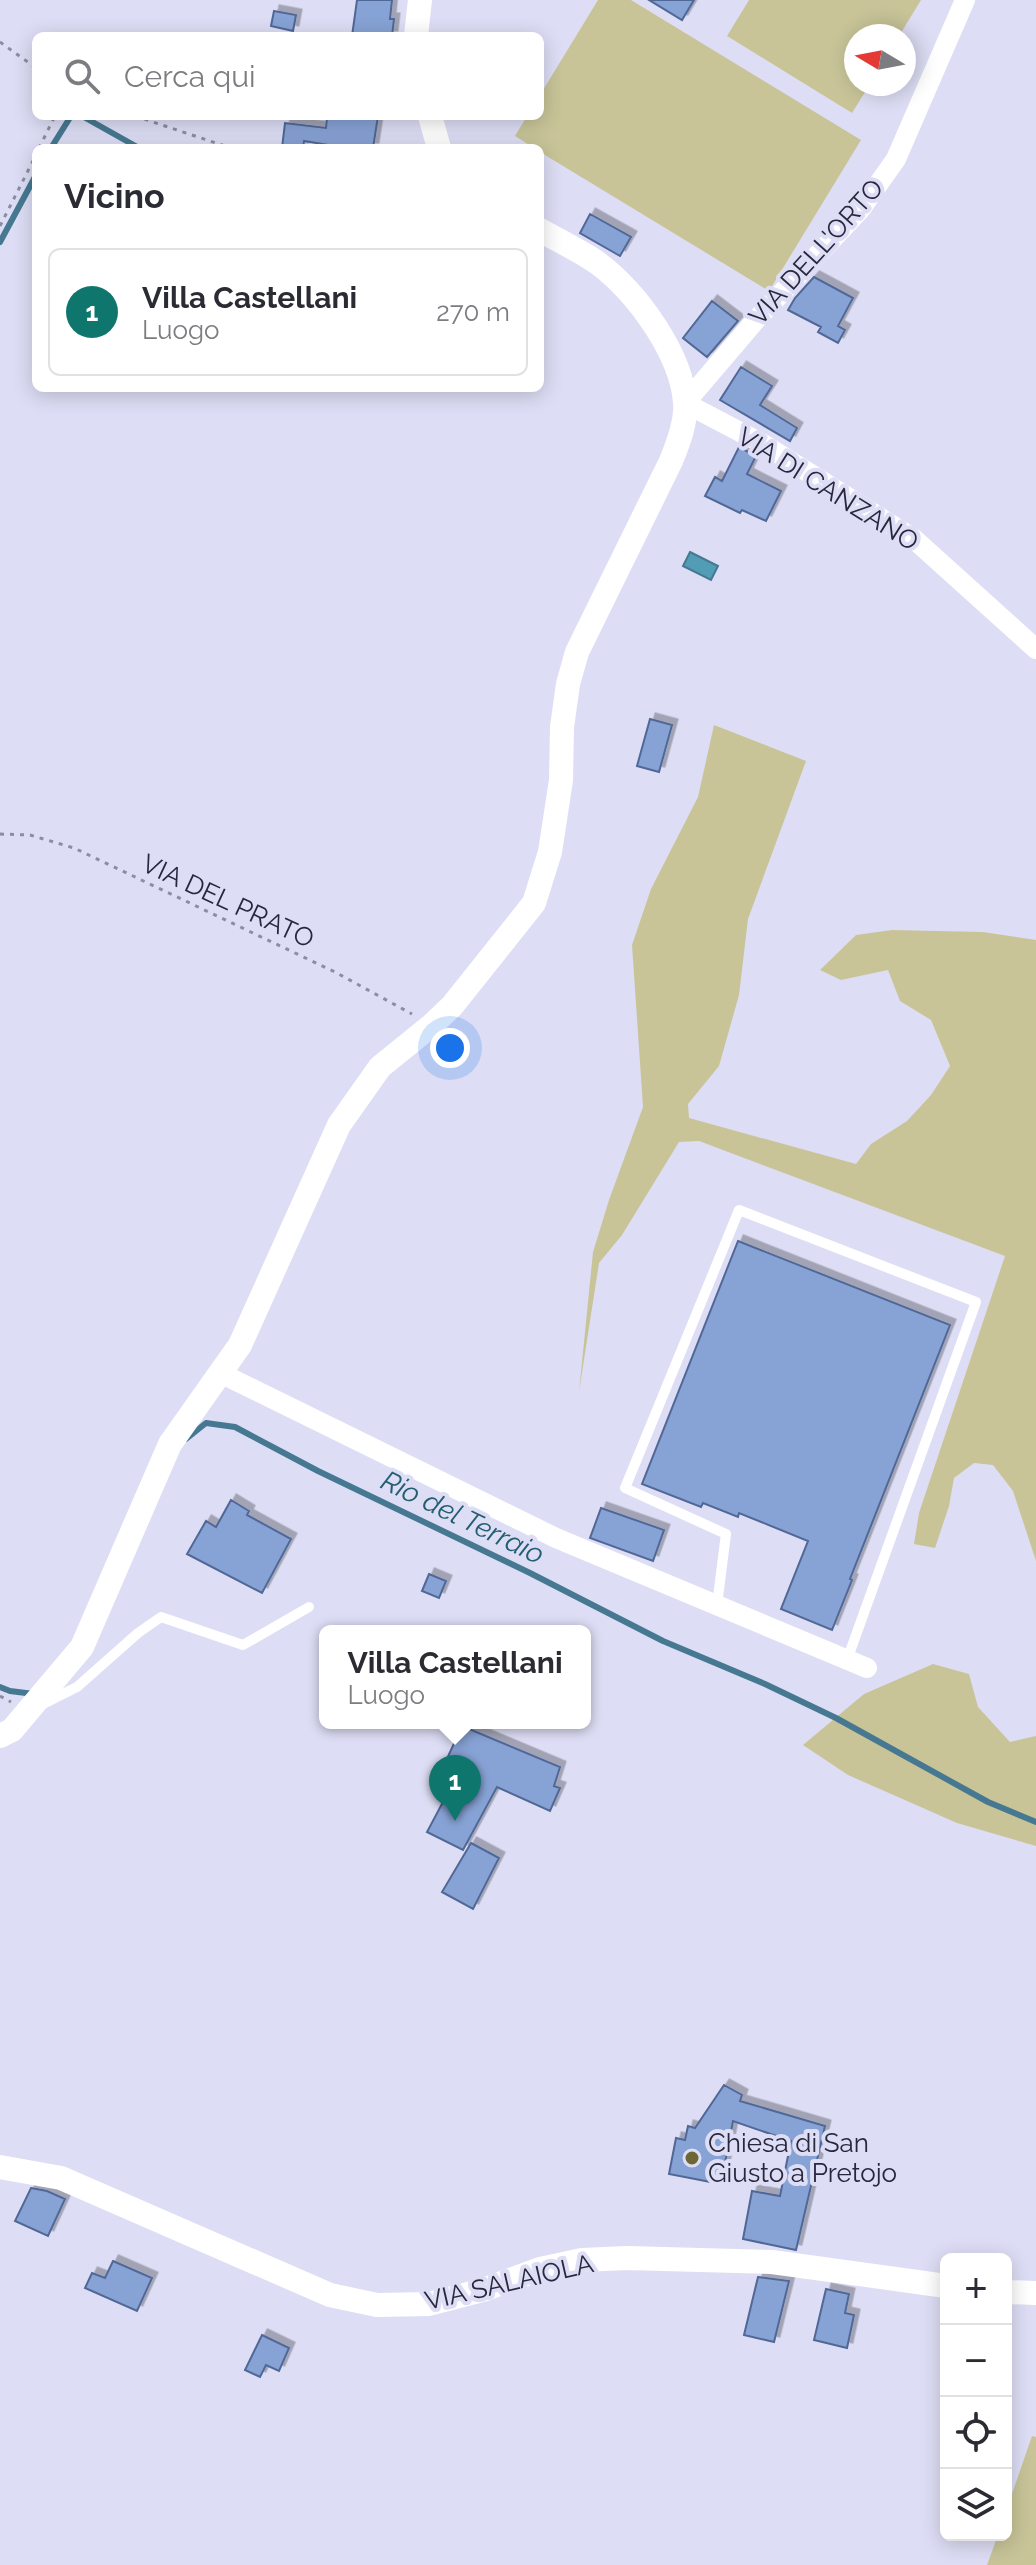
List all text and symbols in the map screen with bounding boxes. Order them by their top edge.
north arrow [844,24,916,96]
search box [32,32,544,120]
icon: search [60,54,104,98]
text: Cerca qui [124,59,256,94]
street label: VIA DELL'ORTO [743,173,889,331]
text: Vicino [64,176,165,216]
text: Villa Castellani [142,280,357,315]
text: 1 [86,297,98,327]
text: 270 m [436,297,510,327]
text: Luogo [142,315,220,345]
street label: VIA DI CANZANO [732,421,924,557]
street label: VIA DEL PRATO [137,848,319,954]
your location [430,1028,470,1068]
water label: Rio del Terraio [376,1464,550,1571]
popup [319,1625,591,1729]
text: Villa Castellani [347,1645,563,1680]
text: Luogo [347,1680,425,1710]
pin: 1 [429,1755,481,1821]
place label: Chiesa di San Giusto a Pretojo [708,2128,897,2188]
marker: Chiesa di San Giusto a Pretojo [683,2149,701,2167]
street label: VIA SALAIOLA [422,2248,597,2316]
map controls [940,2253,1012,2541]
button: + [940,2253,1012,2325]
button: − [940,2325,1012,2397]
button: locate [940,2397,1012,2469]
button: layers [940,2469,1012,2541]

